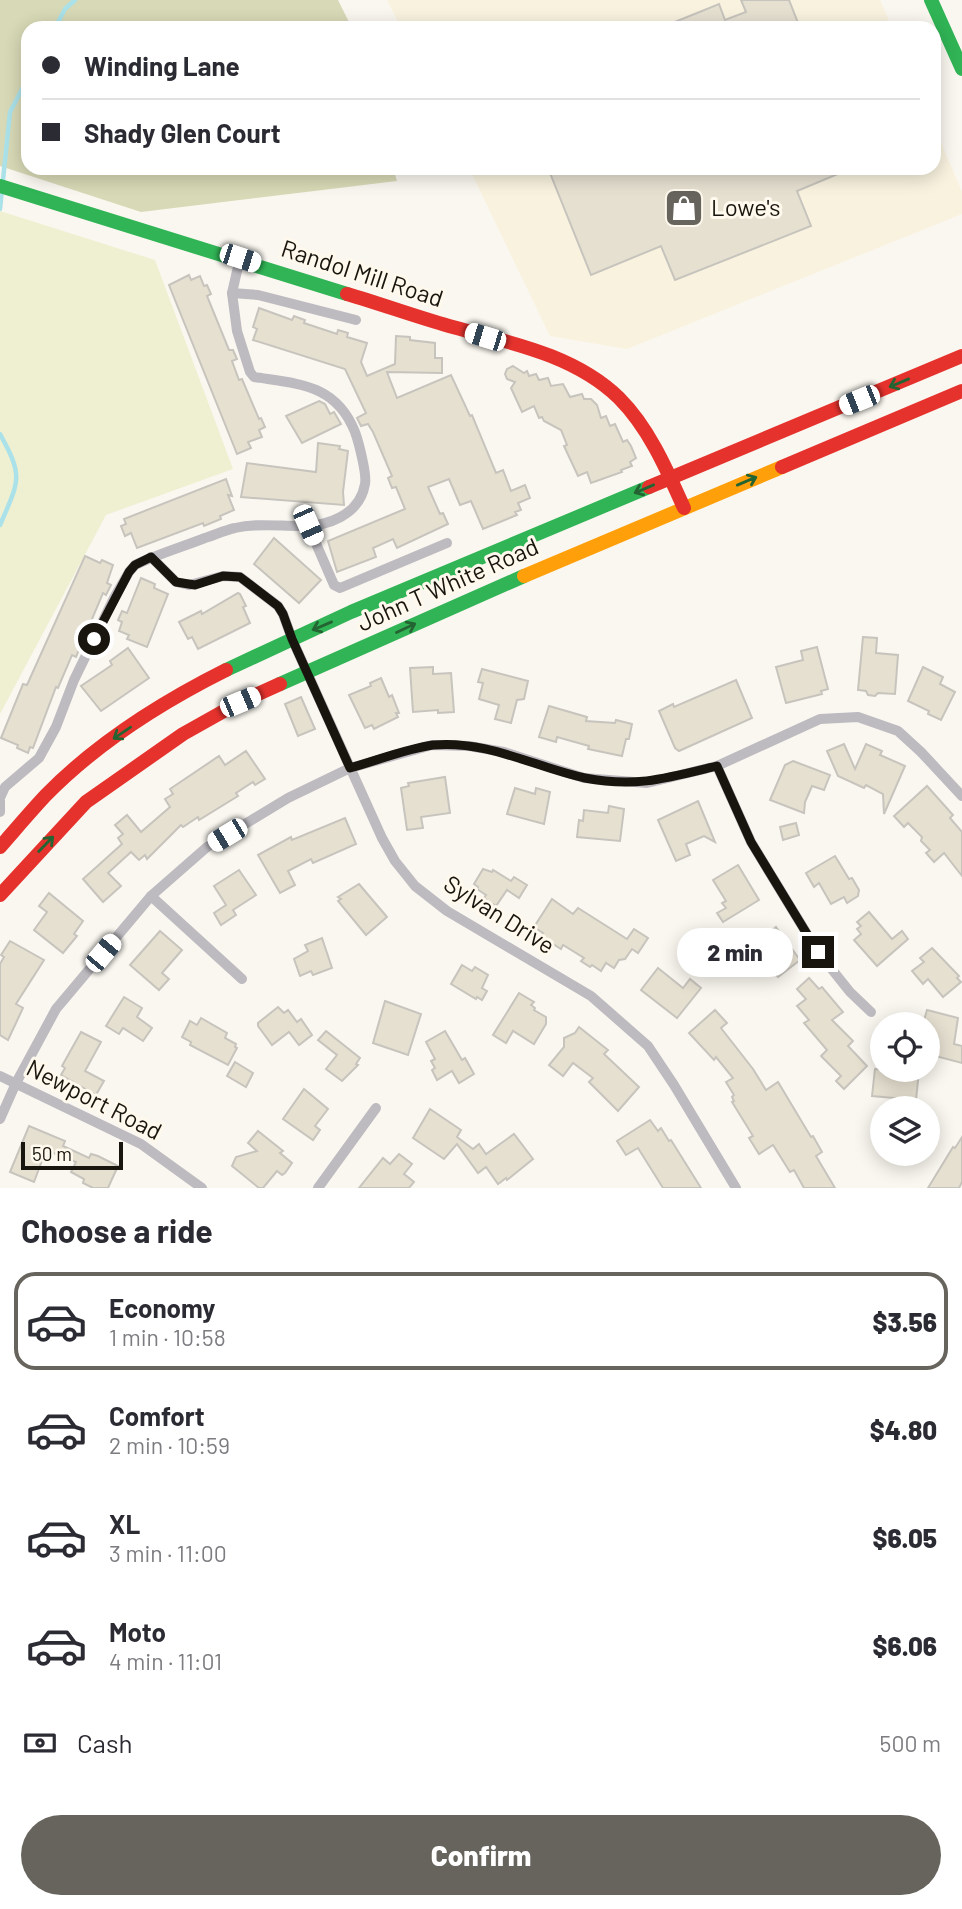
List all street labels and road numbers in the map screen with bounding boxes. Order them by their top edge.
street label: Randol Mill Road [278,233,447,312]
street label: John T White Road [352,531,542,637]
street label: Sylvan Drive [439,868,561,959]
street label: Newport Road [22,1052,167,1145]

